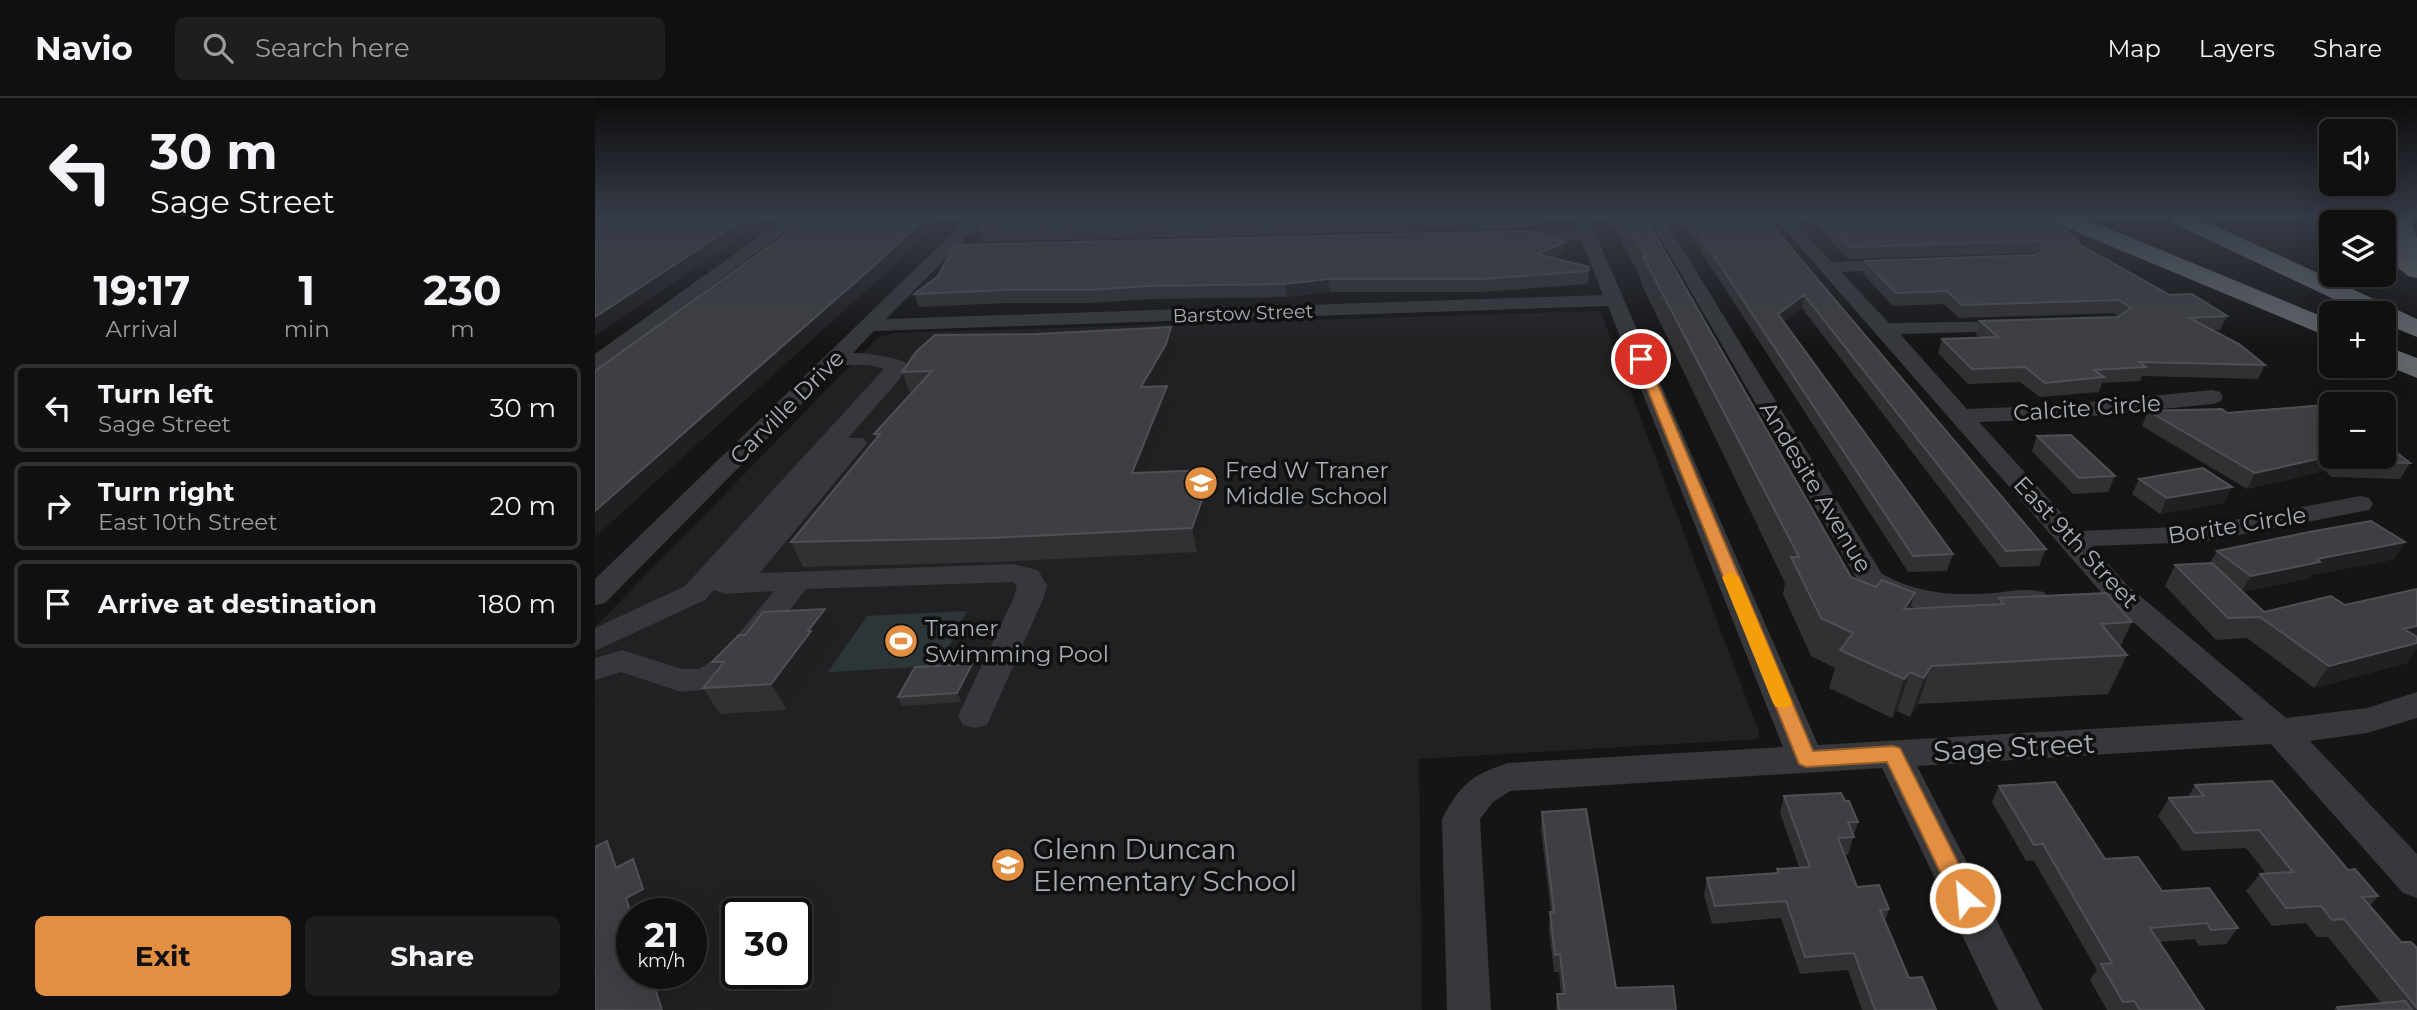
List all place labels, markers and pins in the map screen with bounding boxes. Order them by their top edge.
pin [1611,329,1671,389]
place label: Fred W Traner Middle School [1225,456,1389,510]
school or university icon: Fred W Traner Middle School [1182,464,1220,502]
place label: Traner Swimming Pool [925,614,1109,668]
sports icon: Traner Swimming Pool [882,622,920,660]
place label: Glenn Duncan Elementary School [1033,832,1297,898]
school or university icon: Glenn Duncan Elementary School [989,846,1027,884]

